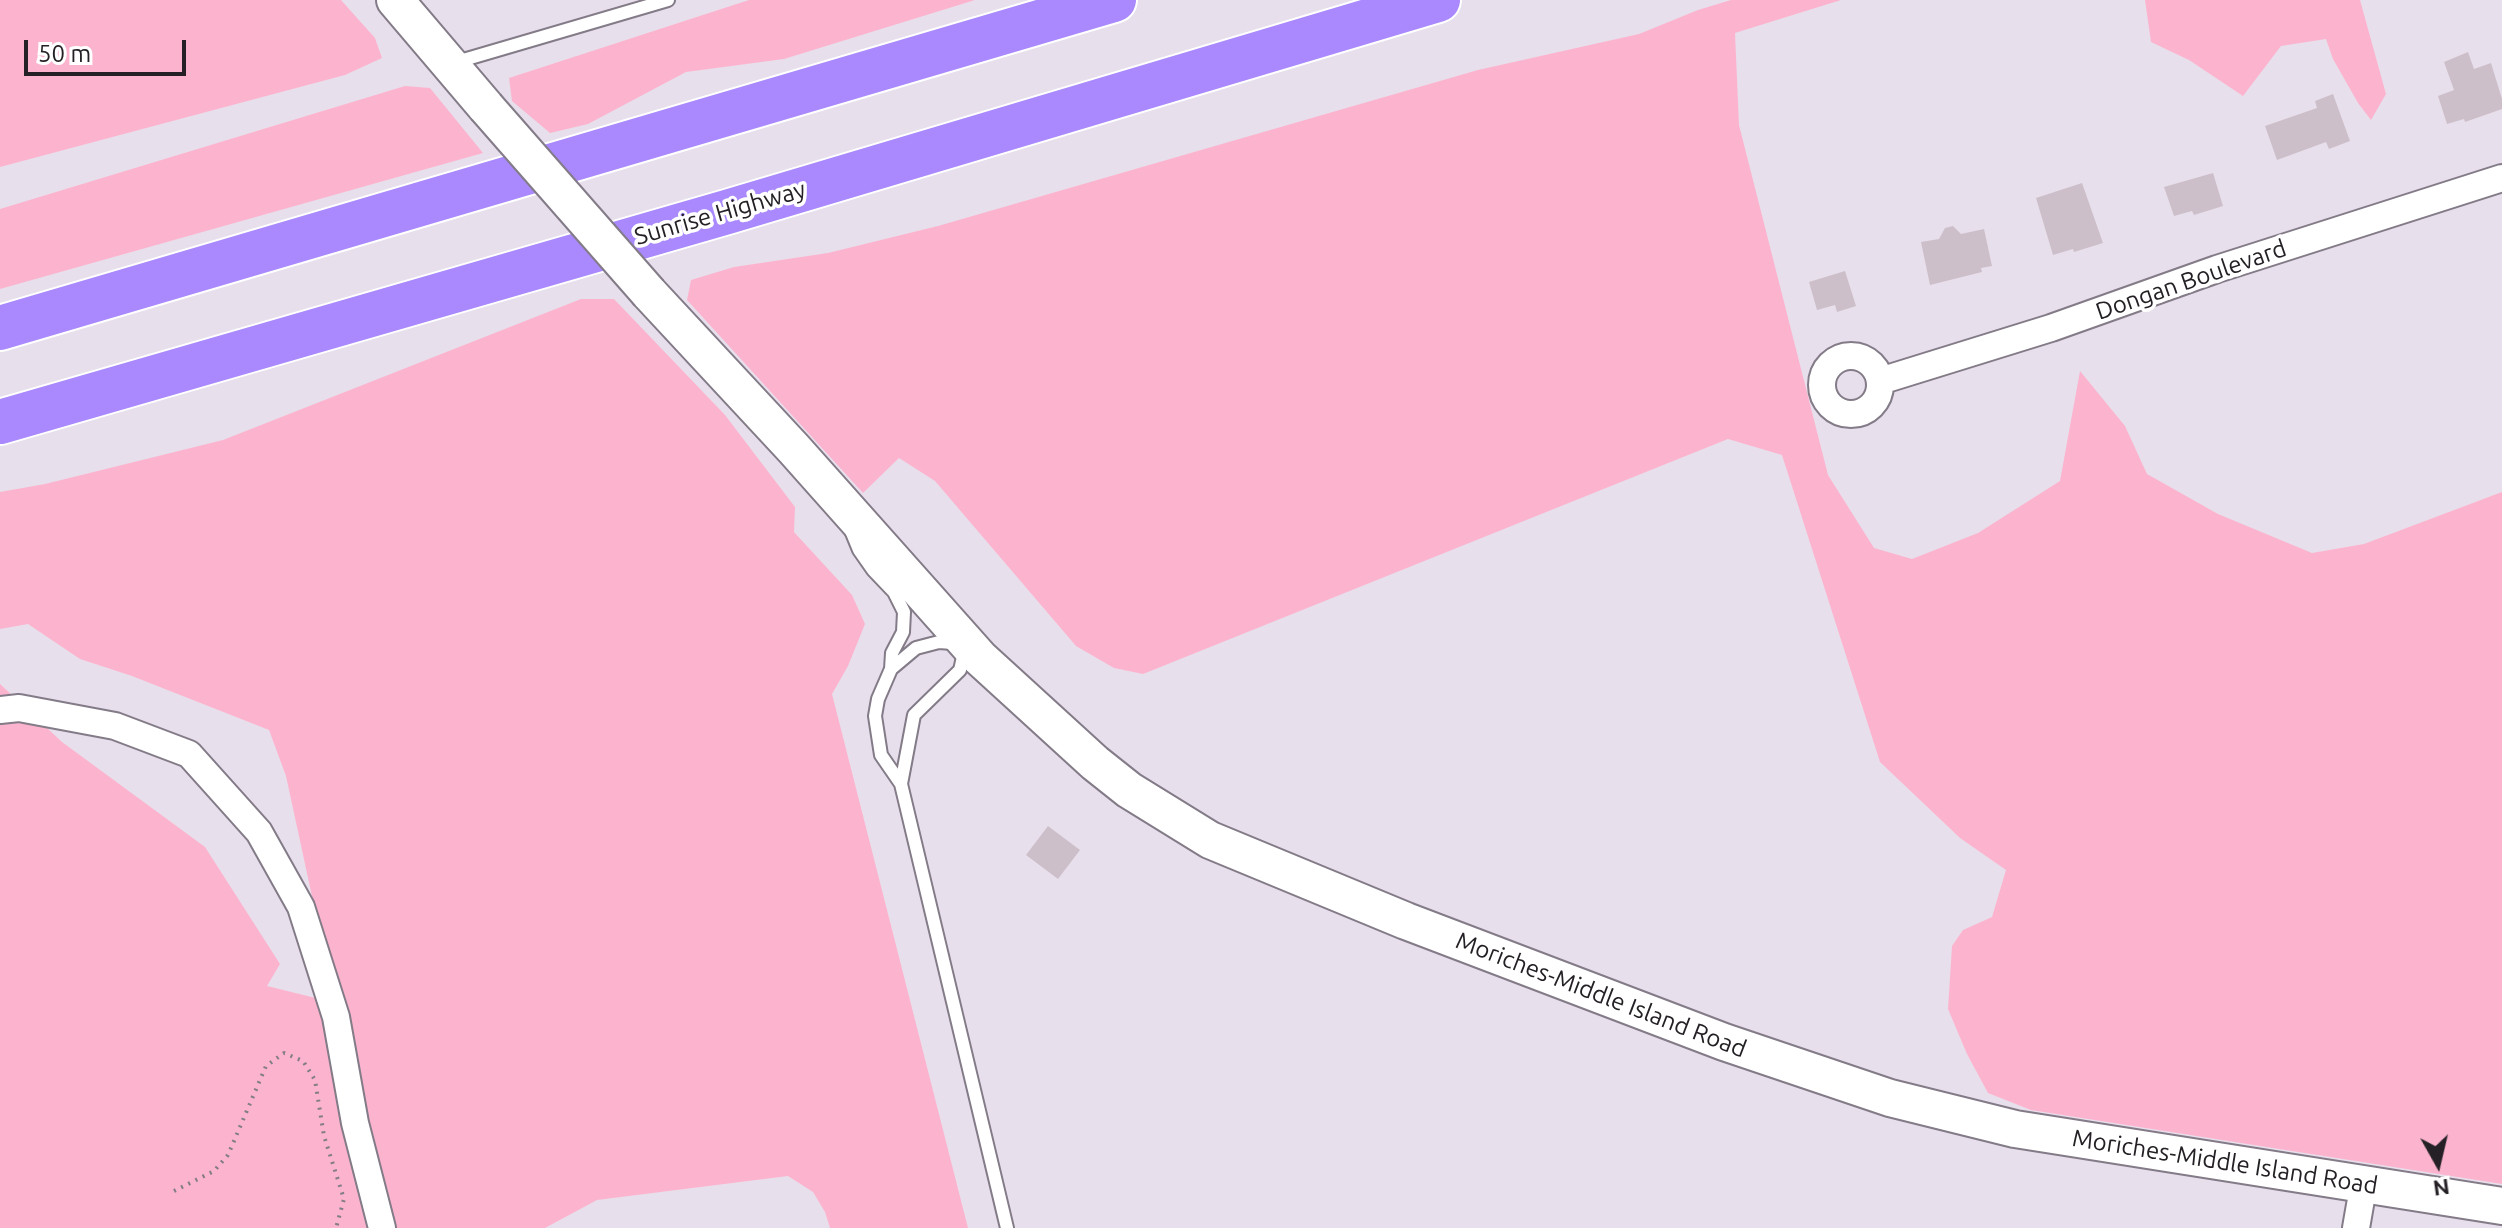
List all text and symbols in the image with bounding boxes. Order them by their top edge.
scale bar [28,24,190,74]
text: 50 m [38,40,91,67]
street label: Sunrise Highway [631,175,809,251]
street label: Dongan Boulevard [2092,234,2290,326]
street label: Moriches-Middle Island Road [1452,926,1750,1064]
street label: Moriches-Middle Island Road [2070,1124,2380,1200]
north arrow [2398,1124,2478,1204]
text: N [2432,1175,2451,1202]

